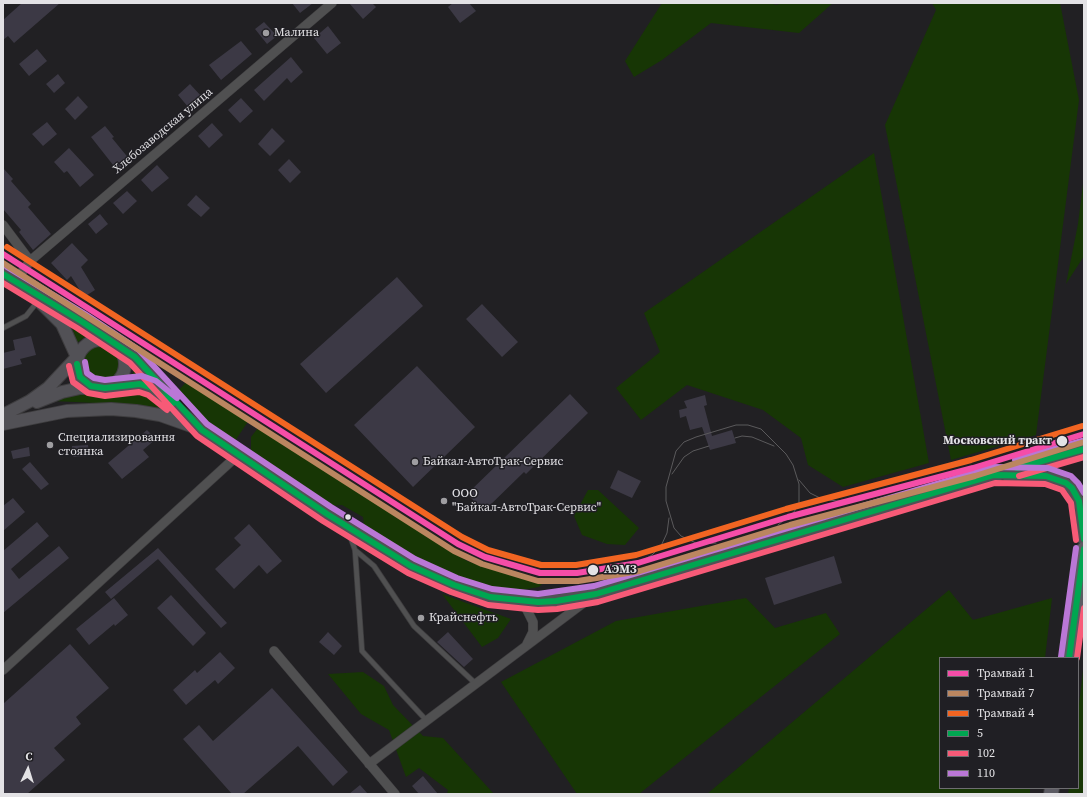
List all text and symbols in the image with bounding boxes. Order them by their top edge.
place label: Малина [274,26,319,40]
marker: Малина [261,28,271,38]
street label: Хлебозаводская улица [110,85,216,177]
place label: Специализировання стоянка [58,431,175,459]
place label: Московский тракт [943,434,1052,448]
marker: Московский тракт [1055,434,1069,448]
marker: Специализировання стоянка [45,440,55,450]
place label: Байкал-АвтоТрак-Сервис [423,455,563,469]
marker: Байкал-АвтоТрак-Сервис [410,457,420,467]
place label: ООО "Байкал-АвтоТрак-Сервис" [452,487,601,515]
marker: ООО "Байкал-АвтоТрак-Сервис" [439,496,449,506]
unlabelled marker [343,512,353,522]
marker: АЭМЗ [586,563,600,577]
place label: АЭМЗ [604,563,637,577]
place label: Крайснефть [429,611,498,625]
marker: Крайснефть [416,613,426,623]
legend [939,657,1079,789]
text: Трамвай 1 [977,665,1034,681]
text: Трамвай 7 [977,685,1034,701]
text: Трамвай 4 [977,705,1034,721]
text: 5 [977,725,983,741]
text: 102 [977,745,995,761]
north arrow [8,749,48,789]
text: С [25,749,33,764]
text: 110 [977,765,995,781]

